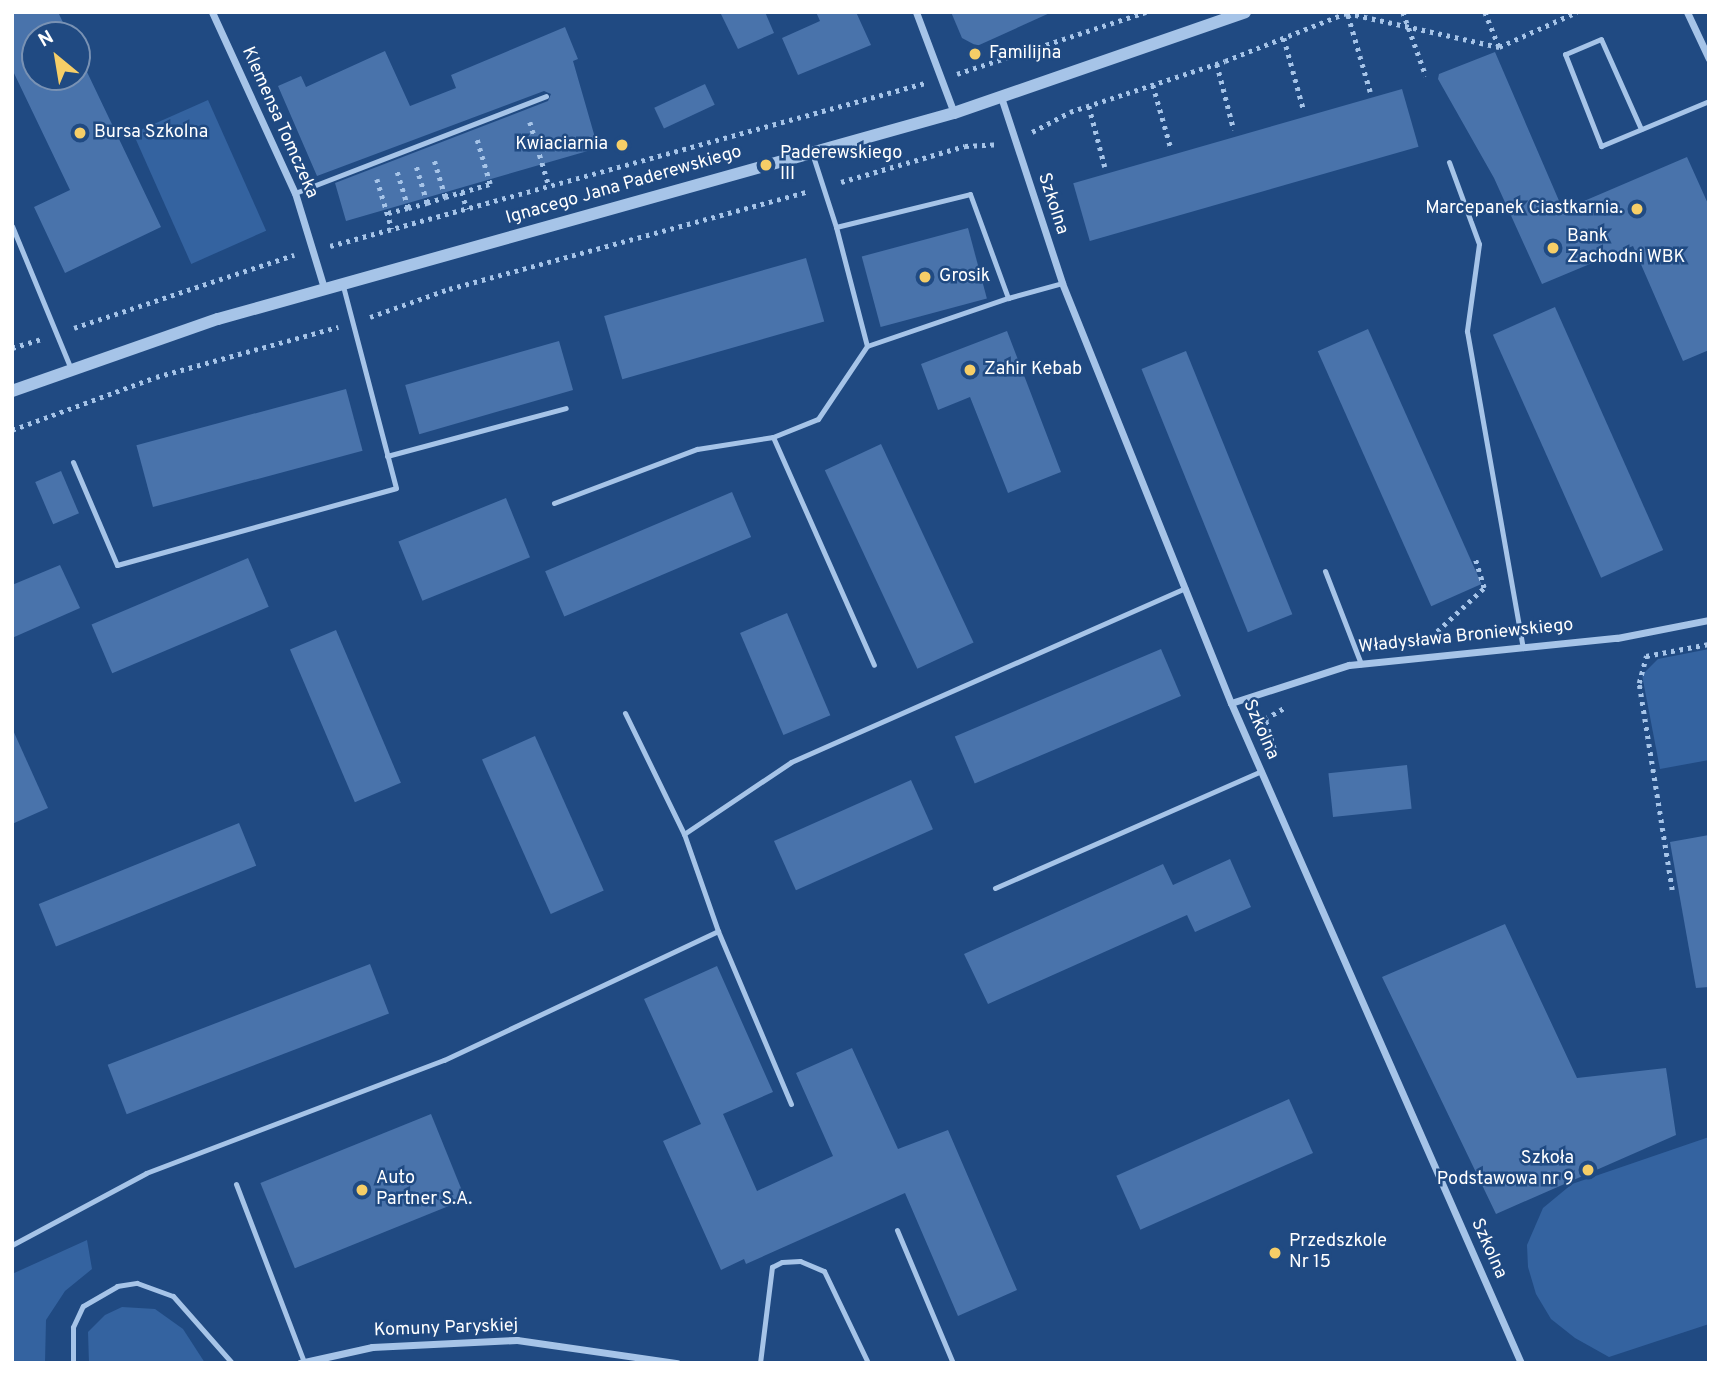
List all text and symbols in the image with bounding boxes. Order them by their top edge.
north arrow [21,21,91,91]
text: N [35,26,58,53]
place label: Familijna [989,43,1061,65]
street label: Klemensa Tomczeka [236,44,322,202]
marker: Familijna [967,46,983,62]
place label: Bursa Szkolna [94,122,208,144]
marker: Bursa Szkolna [72,125,88,141]
place label: Kwiaciarnia [515,134,608,156]
marker: Kwiaciarnia [614,137,630,153]
street label: Ignacego Jana Paderewskiego [504,142,744,230]
place label: Paderewskiego III [780,144,902,186]
marker: Paderewskiego III [758,157,774,173]
street label: Szkolna [1032,171,1072,237]
place label: Marcepanek Ciastkarnia. [1425,198,1623,220]
marker: Marcepanek Ciastkarnia. [1629,201,1645,217]
place label: Bank Zachodni WBK [1567,227,1686,270]
marker: Bank Zachodni WBK [1545,240,1561,256]
place label: Grosik [939,266,990,288]
marker: Grosik [917,269,933,285]
place label: Zahir Kebab [984,359,1082,381]
marker: Zahir Kebab [962,362,978,378]
street label: Władysława Broniewskiego [1358,615,1574,659]
street label: Szkolna [1237,697,1283,763]
place label: Szkoła Podstawowa nr 9 [1437,1149,1574,1192]
marker: Szkoła Podstawowa nr 9 [1580,1162,1596,1178]
place label: Auto Partner S.A. [376,1169,472,1212]
marker: Auto Partner S.A. [354,1182,370,1198]
street label: Szkolna [1465,1216,1511,1282]
place label: Przedszkole Nr 15 [1289,1232,1387,1274]
marker: Przedszkole Nr 15 [1267,1245,1283,1261]
street label: Komuny Paryskiej [373,1316,519,1342]

